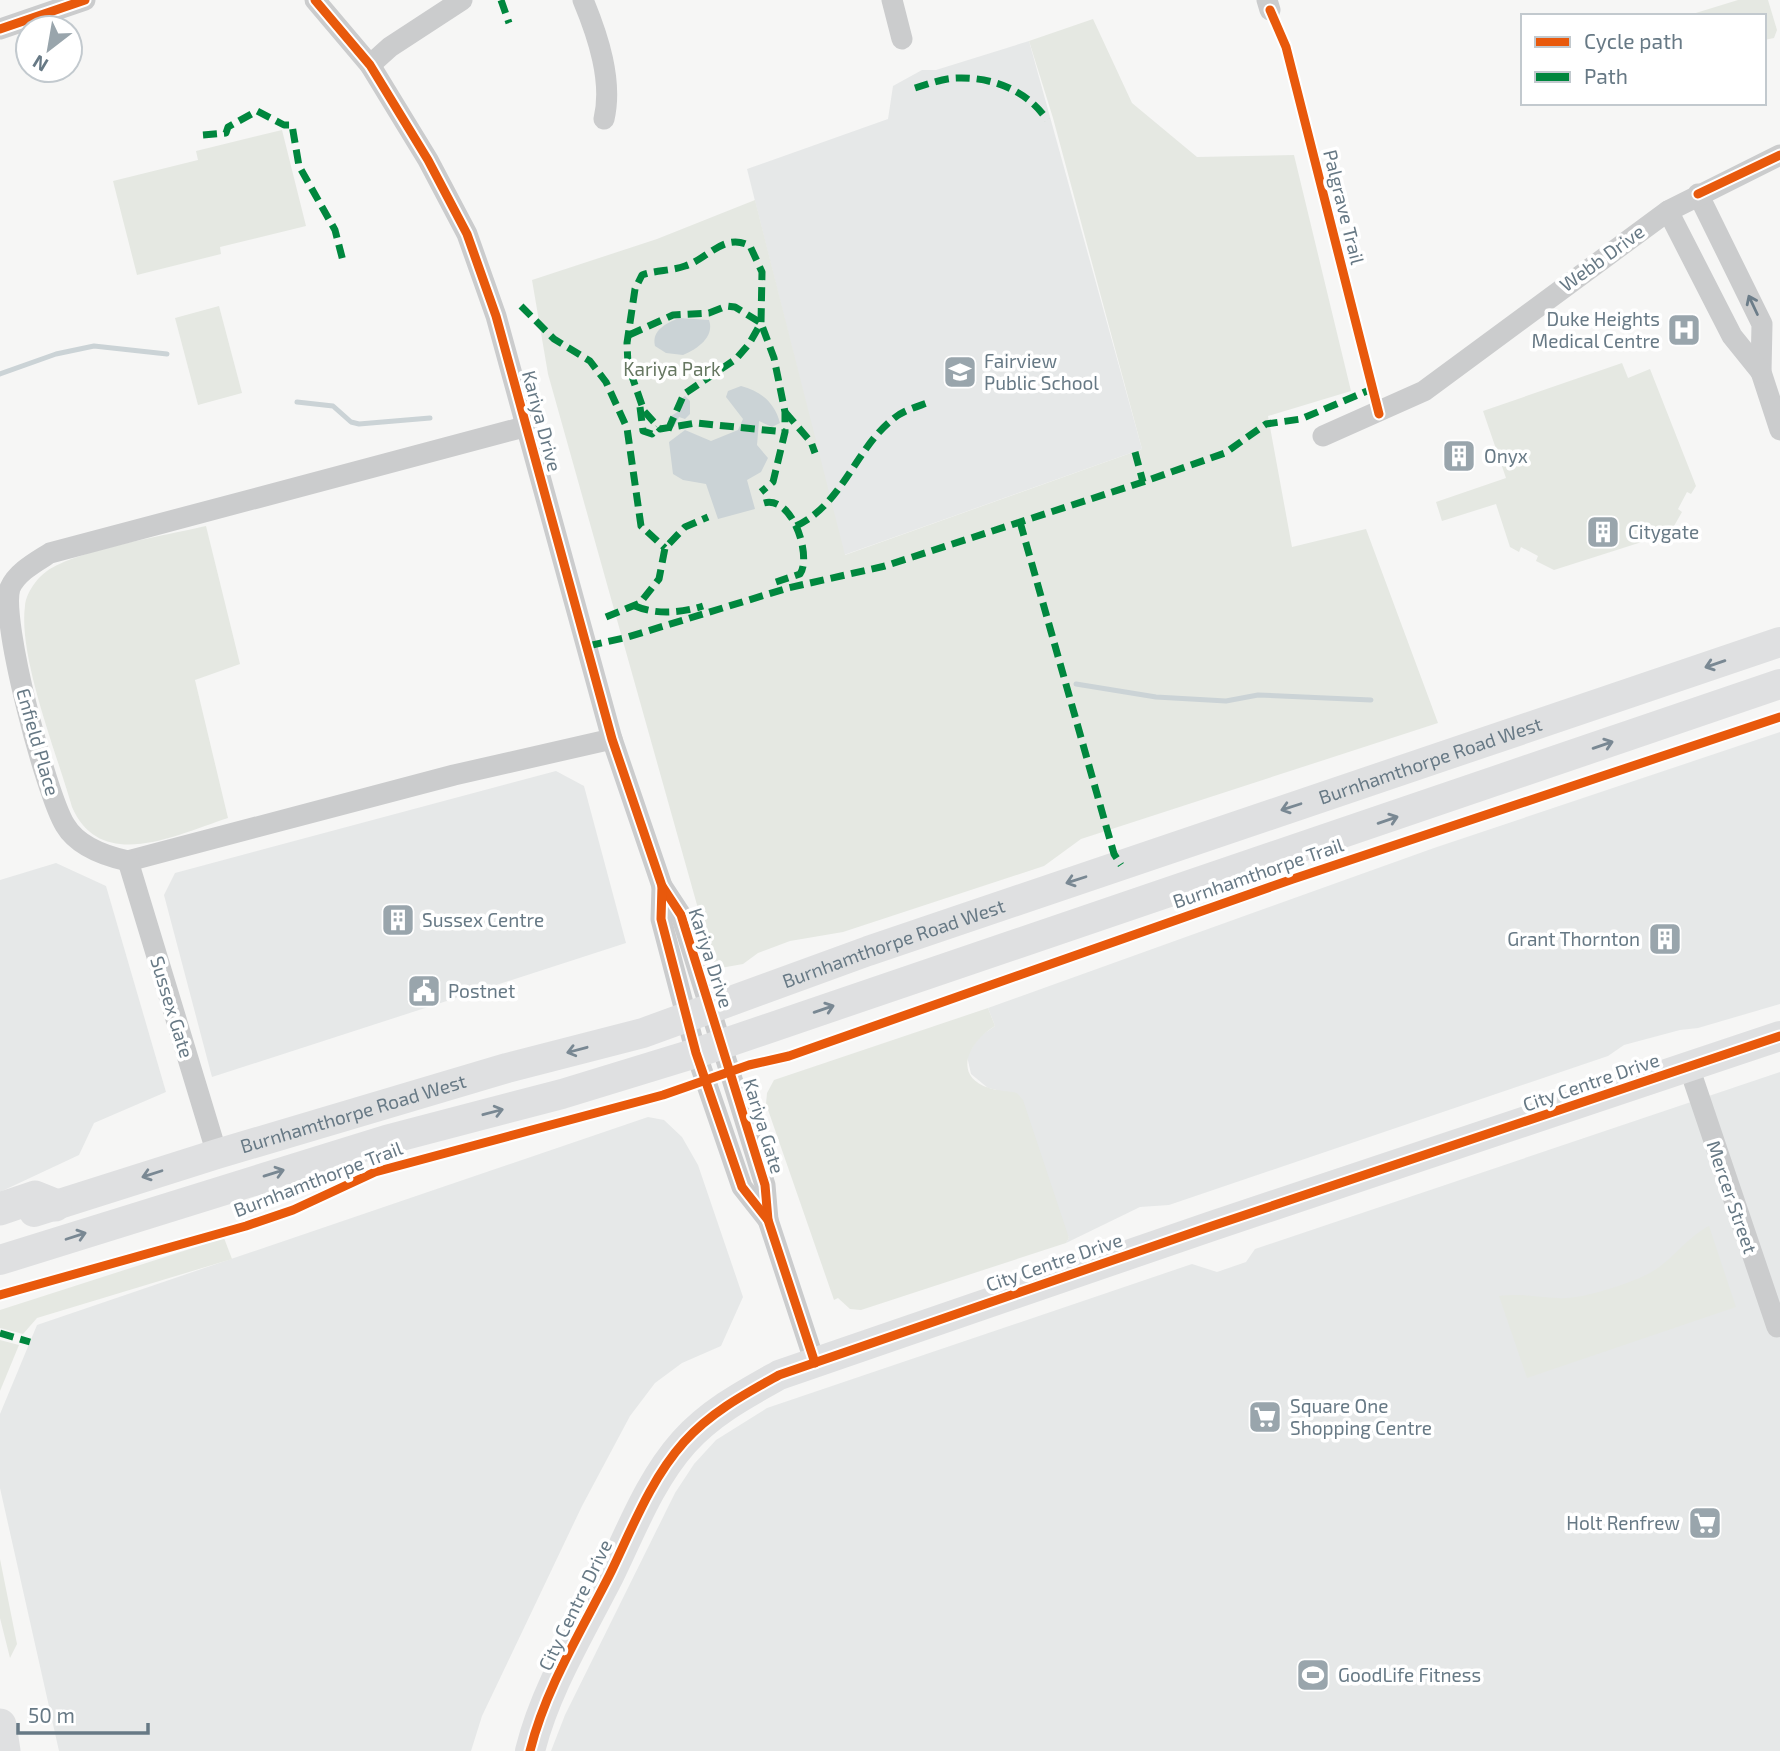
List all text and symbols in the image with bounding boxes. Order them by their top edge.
north arrow [14,14,84,84]
legend [1521,14,1766,105]
text: Cycle path [1584,28,1683,53]
text: N [28,51,52,77]
text: Path [1584,63,1628,88]
street label: Palgrave Trail [1319,147,1370,267]
street label: Webb Drive [1555,219,1648,296]
one-way arrow [1746,295,1759,316]
place label: Duke Heights Medical Centre [1532,307,1660,352]
hospital icon: Duke Heights Medical Centre [1665,311,1703,349]
place label: Fairview Public School [984,349,1099,394]
school or university icon: Fairview Public School [941,353,979,391]
park label: Kariya Park [623,357,721,380]
street label: Kariya Drive [518,368,567,474]
building icon: Onyx [1440,437,1478,475]
place label: Onyx [1484,444,1528,467]
building icon: Citygate [1584,513,1622,551]
place label: Citygate [1628,520,1699,543]
one-way arrow [1705,659,1727,671]
street label: Enfield Place [12,685,65,798]
street label: Burnhamthorpe Road West [1315,712,1545,808]
one-way arrow [1591,738,1613,750]
one-way arrow [1280,801,1302,814]
one-way arrow [1376,813,1398,825]
street label: Burnhamthorpe Trail [1170,832,1346,913]
one-way arrow [1065,875,1087,887]
street label: Burnhamthorpe Road West [779,894,1008,992]
building icon: Sussex Centre [379,901,417,939]
street label: Kariya Drive [685,905,738,1011]
place label: Sussex Centre [422,908,544,931]
building icon: Grant Thornton [1646,920,1684,958]
place label: Grant Thornton [1507,927,1640,950]
street label: Sussex Gate [146,953,199,1060]
public building icon: Postnet [405,972,443,1010]
place label: Postnet [448,979,515,1002]
one-way arrow [812,1002,834,1014]
one-way arrow [566,1044,589,1057]
street label: City Centre Drive [1520,1047,1662,1116]
street label: Burnhamthorpe Road West [237,1069,469,1157]
street label: Kariya Gate [739,1075,790,1176]
one-way arrow [481,1105,504,1118]
street label: Burnhamthorpe Trail [230,1136,406,1221]
street label: Mercer Street [1702,1137,1763,1256]
one-way arrow [262,1166,284,1179]
one-way arrow [142,1169,164,1181]
street label: City Centre Drive [983,1227,1125,1296]
one-way arrow [65,1228,87,1241]
place label: Square One Shopping Centre [1290,1394,1432,1439]
supermarket icon: Square One Shopping Centre [1246,1398,1284,1436]
supermarket icon: Holt Renfrew [1686,1504,1724,1542]
place label: Holt Renfrew [1566,1511,1680,1534]
street label: City Centre Drive [533,1536,616,1674]
sports icon: GoodLife Fitness [1294,1656,1332,1694]
place label: GoodLife Fitness [1338,1663,1481,1686]
scale bar [18,1692,147,1736]
text: 50 m [28,1702,75,1727]

